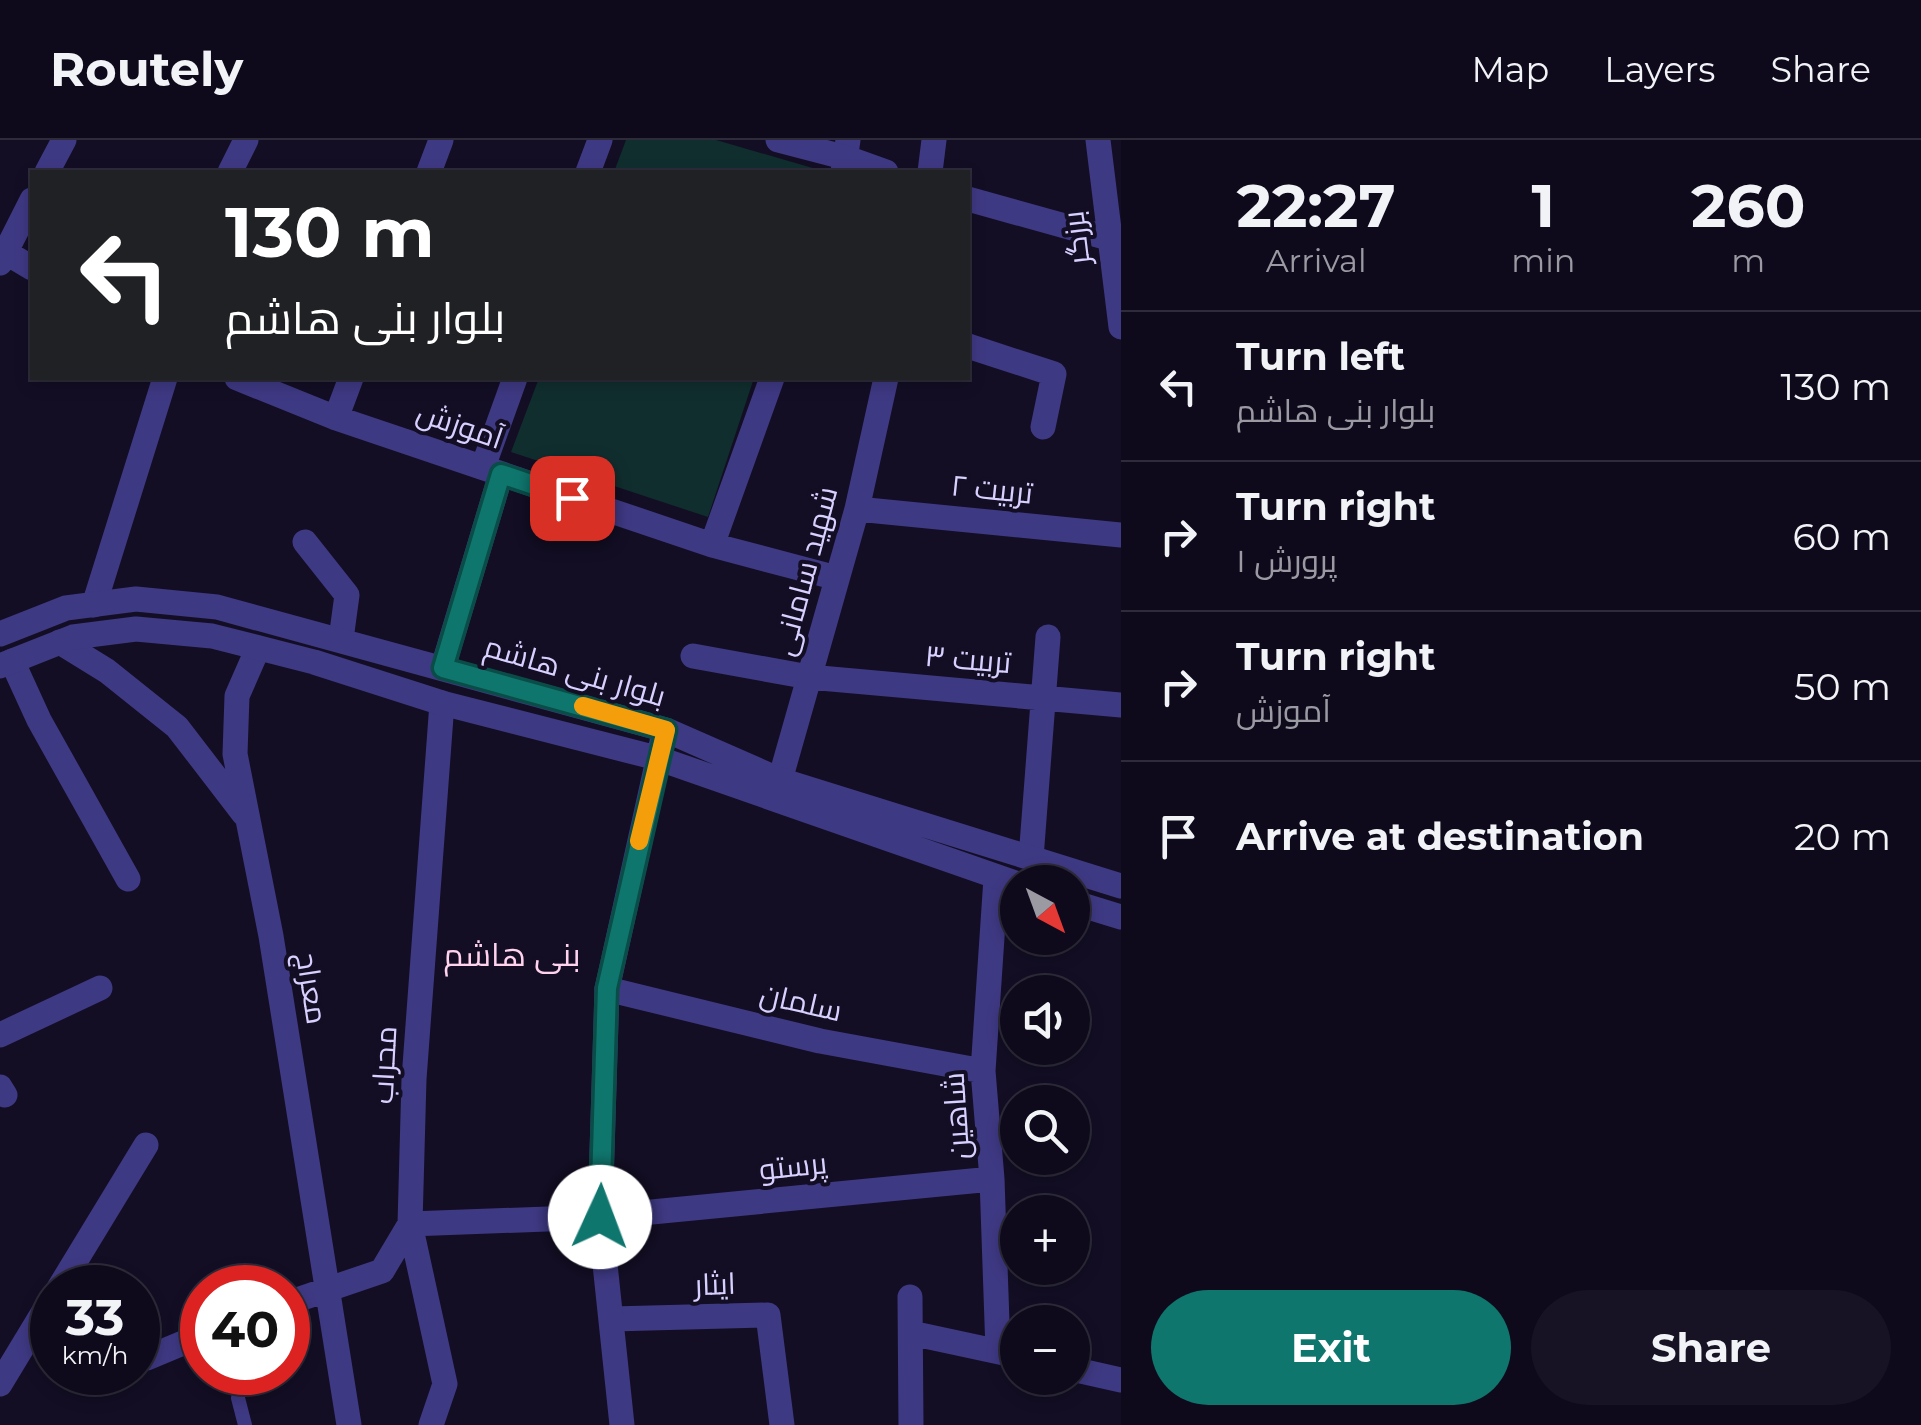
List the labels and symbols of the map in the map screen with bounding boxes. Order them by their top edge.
street label: برزگر [1054,209,1098,269]
street label: آموزش [412,393,508,457]
pin [530,456,615,541]
street label: تربیت ۲ [949,466,1035,512]
street label: شهید سامانی [765,482,845,660]
street label: بلوار بنی هاشم [480,627,670,716]
street label: تربیت ۳ [923,637,1013,681]
north arrow [1000,865,1090,955]
district label: بنی هاشم [443,935,581,977]
street label: معراج [286,949,336,1027]
street label: سلمان [756,975,846,1029]
street label: محراب [363,1025,405,1105]
street label: شاهین [934,1071,978,1161]
street label: پرستو [757,1144,829,1189]
position arrow [548,1165,652,1269]
speed limit sign: 40 [180,1265,310,1395]
street label: ایثار [692,1265,736,1303]

